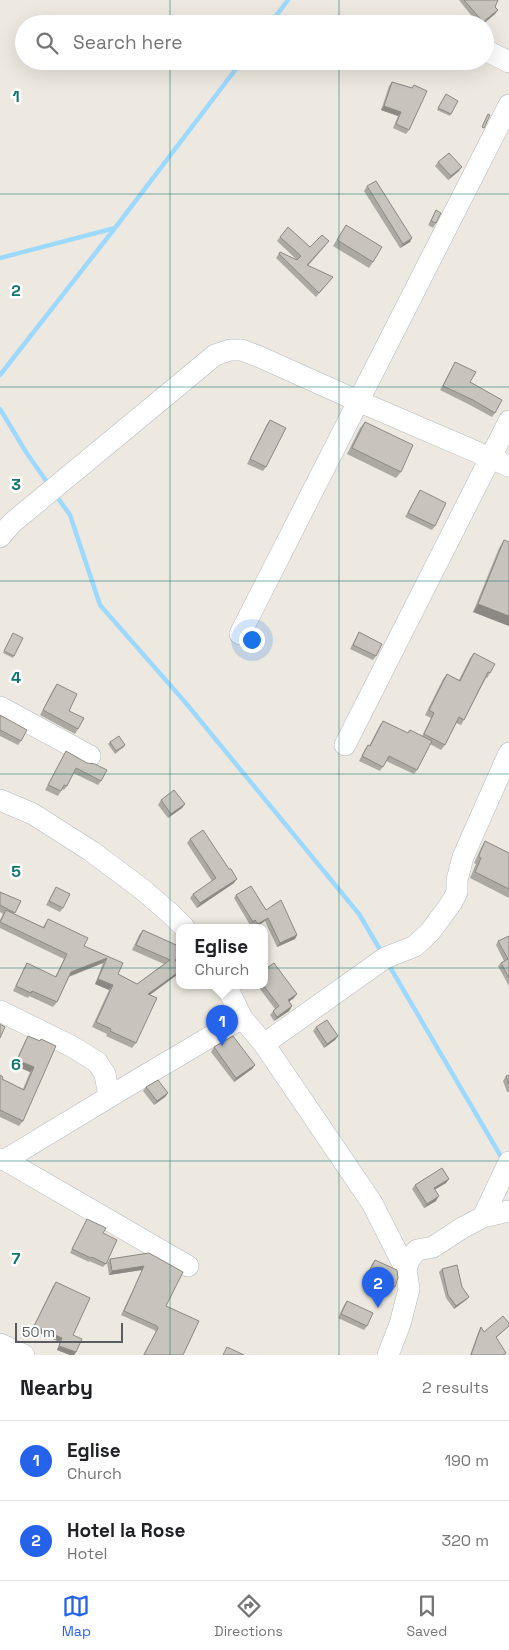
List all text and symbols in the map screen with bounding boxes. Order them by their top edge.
search box [15,15,494,70]
icon: search [33,29,61,57]
text: Search here [73,30,183,55]
text: 1 [12,86,20,107]
text: 2 [11,280,21,301]
text: 3 [11,474,21,495]
your location [239,627,265,653]
text: 4 [11,667,21,688]
text: 5 [11,861,21,882]
popup [176,924,268,989]
text: Eglise [195,934,248,959]
text: Church [195,959,249,980]
pin: 1 [206,1005,238,1046]
text: 6 [11,1054,21,1075]
text: 7 [12,1248,21,1269]
pin: 2 [362,1267,394,1308]
scale bar [15,1320,122,1343]
text: 50 m [22,1323,55,1341]
text: Nearby [20,1374,93,1401]
text: 2 results [422,1377,489,1398]
text: Eglise [67,1438,121,1463]
text: 1 [32,1450,40,1471]
text: 190 m [444,1450,489,1471]
text: Church [67,1463,122,1484]
text: Hotel la Rose [67,1518,185,1543]
text: 2 [31,1530,41,1551]
text: 320 m [442,1530,489,1551]
text: Hotel [67,1543,108,1564]
tab: Map [62,1592,91,1640]
tab: Directions [214,1592,283,1640]
tab: Saved [406,1592,447,1640]

